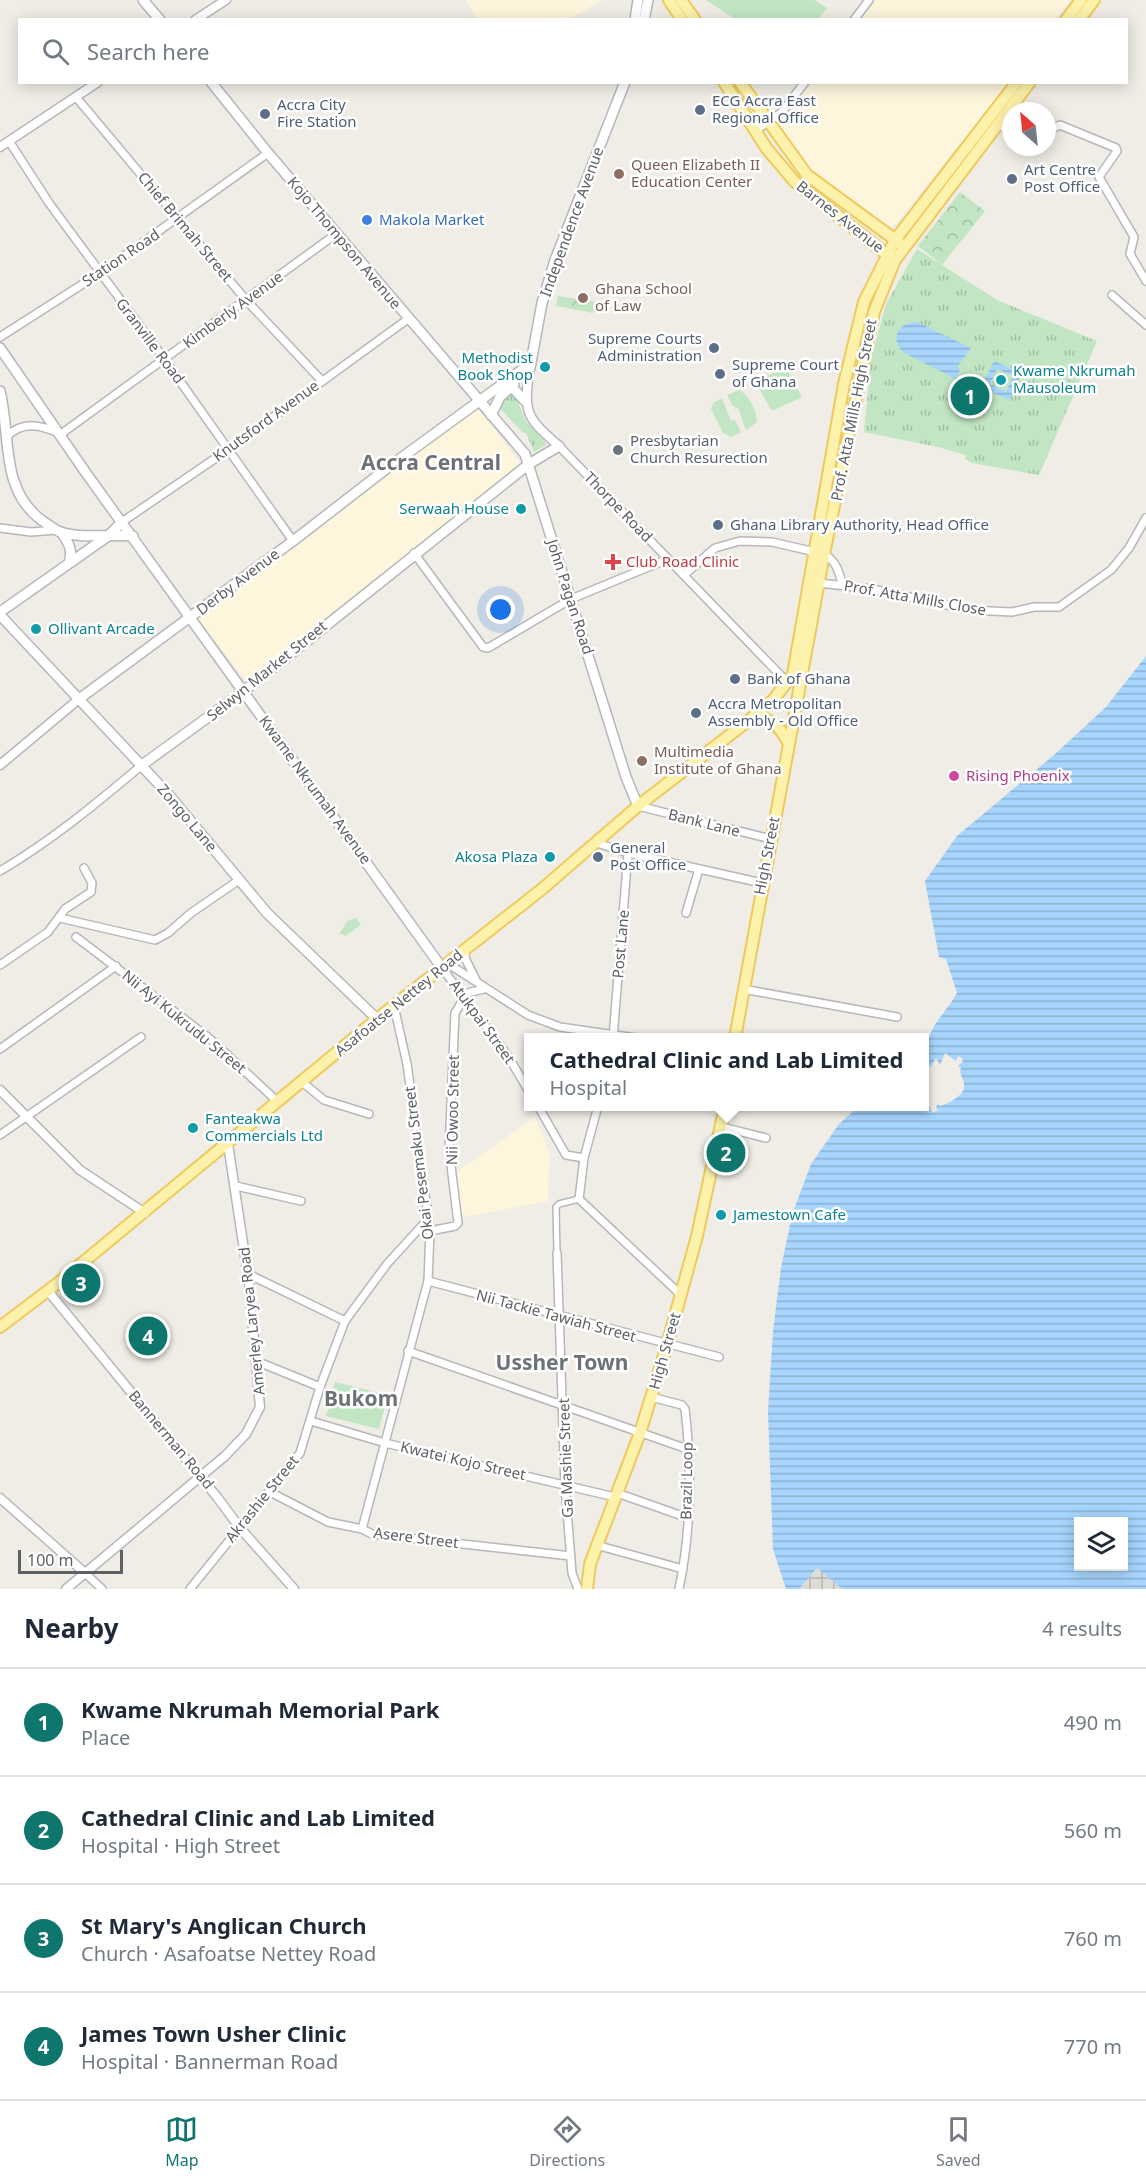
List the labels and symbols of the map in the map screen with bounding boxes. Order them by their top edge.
place label: ECG Accra East Regional Office [712,90,819,127]
place label: Accra City Fire Station [277,94,357,131]
north arrow [1002,102,1056,156]
marker: ECG Accra East Regional Office [693,103,707,117]
marker: Accra City Fire Station [258,107,272,121]
street label: Independence Avenue [535,144,608,299]
place label: Queen Elizabeth II Education Center [631,154,760,191]
place label: Art Centre Post Office [1024,159,1100,196]
street label: Chief Brimah Street [134,167,238,286]
marker: Queen Elizabeth II Education Center [612,167,626,181]
street label: Kojo Thompson Avenue [283,172,406,313]
marker: Art Centre Post Office [1005,172,1019,186]
street label: Barnes Avenue [793,176,888,257]
place label: Makola Market [379,209,485,229]
marker: Makola Market [360,213,374,227]
street label: Station Road [78,224,163,291]
street label: Kimberly Avenue [178,266,286,352]
place label: Ghana School of Law [595,278,692,315]
marker: Ghana School of Law [576,291,590,305]
street label: Granville Road [112,294,190,387]
street label: Prof. Atta Mills High Street [826,316,881,503]
place label: Supreme Courts Administration [588,328,702,365]
marker: Supreme Courts Administration [707,341,721,355]
place label: Methodist Book Shop [457,347,534,384]
place label: Supreme Court of Ghana [732,354,839,391]
marker: Methodist Book Shop [538,360,552,374]
place label: Kwame Nkrumah Mausoleum [1013,360,1135,397]
marker: Supreme Court of Ghana [713,367,727,381]
marker: Kwame Nkrumah Mausoleum [994,373,1008,387]
pin: 1 [950,374,990,418]
street label: Knutsford Avenue [208,375,322,465]
place label: Presbytarian Church Resurection [630,430,768,467]
marker: Presbytarian Church Resurection [611,443,625,457]
district label: Accra Central [361,448,501,476]
street label: Thorpe Road [580,467,657,546]
place label: Serwaah House [399,498,509,518]
marker: Serwaah House [514,502,528,516]
place label: Ghana Library Authority, Head Office [730,514,989,534]
marker: Ghana Library Authority, Head Office [711,518,725,532]
street label: John Pagan Road [542,535,599,657]
street label: Derby Avenue [192,544,283,619]
place label: Club Road Clinic [626,551,739,571]
marker: Club Road Clinic [604,553,622,571]
street label: Prof. Atta Mills Close [843,575,988,619]
your location [486,595,515,624]
street label: Selwyn Market Street [202,615,331,725]
place label: Ollivant Arcade [48,618,155,638]
marker: Ollivant Arcade [29,622,43,636]
place label: Bank of Ghana [747,668,851,688]
marker: Bank of Ghana [728,672,742,686]
place label: Accra Metropolitan Assembly - Old Office [708,693,858,730]
marker: Accra Metropolitan Assembly - Old Office [689,706,703,720]
street label: Kwame Nkrumah Avenue [255,711,377,868]
place label: Multimedia Institute of Ghana [654,741,782,778]
marker: Multimedia Institute of Ghana [635,754,649,768]
place label: Rising Phoenix [966,765,1070,785]
marker: Rising Phoenix [947,769,961,783]
street label: Zongo Lane [153,779,222,856]
street label: Bank Lane [666,803,742,841]
street label: High Street [749,814,784,897]
place label: General Post Office [610,837,686,874]
place label: Akosa Plaza [455,846,538,866]
marker: Akosa Plaza [543,850,557,864]
marker: General Post Office [591,850,605,864]
street label: Post Lane [607,909,633,979]
street label: Asafoatse Nettey Road [330,944,467,1060]
street label: Nii Ayi Kukrudu Street [118,965,251,1078]
street label: Atukpai Street [445,975,521,1068]
street label: Nii Owoo Street [441,1054,463,1165]
street label: Okai Pesemaku Street [399,1085,437,1241]
place label: Fanteakwa Commercials Ltd [205,1108,323,1145]
marker: Fanteakwa Commercials Ltd [186,1121,200,1135]
pin: 2 [706,1130,746,1176]
place label: Jamestown Cafe [731,1204,846,1224]
marker: Jamestown Cafe [714,1208,728,1222]
street label: Amerley Laryea Road [233,1246,269,1396]
pin: 3 [62,1260,100,1306]
street label: Nii Tackie Tawiah Street [474,1284,639,1346]
street label: High Street [644,1309,685,1392]
pin: 4 [128,1314,168,1358]
district label: Ussher Town [496,1348,628,1376]
district label: Bukom [324,1384,398,1412]
street label: Bannerman Road [125,1386,219,1493]
street label: Ga Mashie Street [553,1397,577,1518]
street label: Kwatei Kojo Street [399,1436,529,1484]
street label: Brazil Loop [675,1442,697,1520]
street label: Akrashie Street [220,1450,303,1546]
street label: Asere Street [373,1522,460,1552]
scale bar [18,1547,123,1574]

